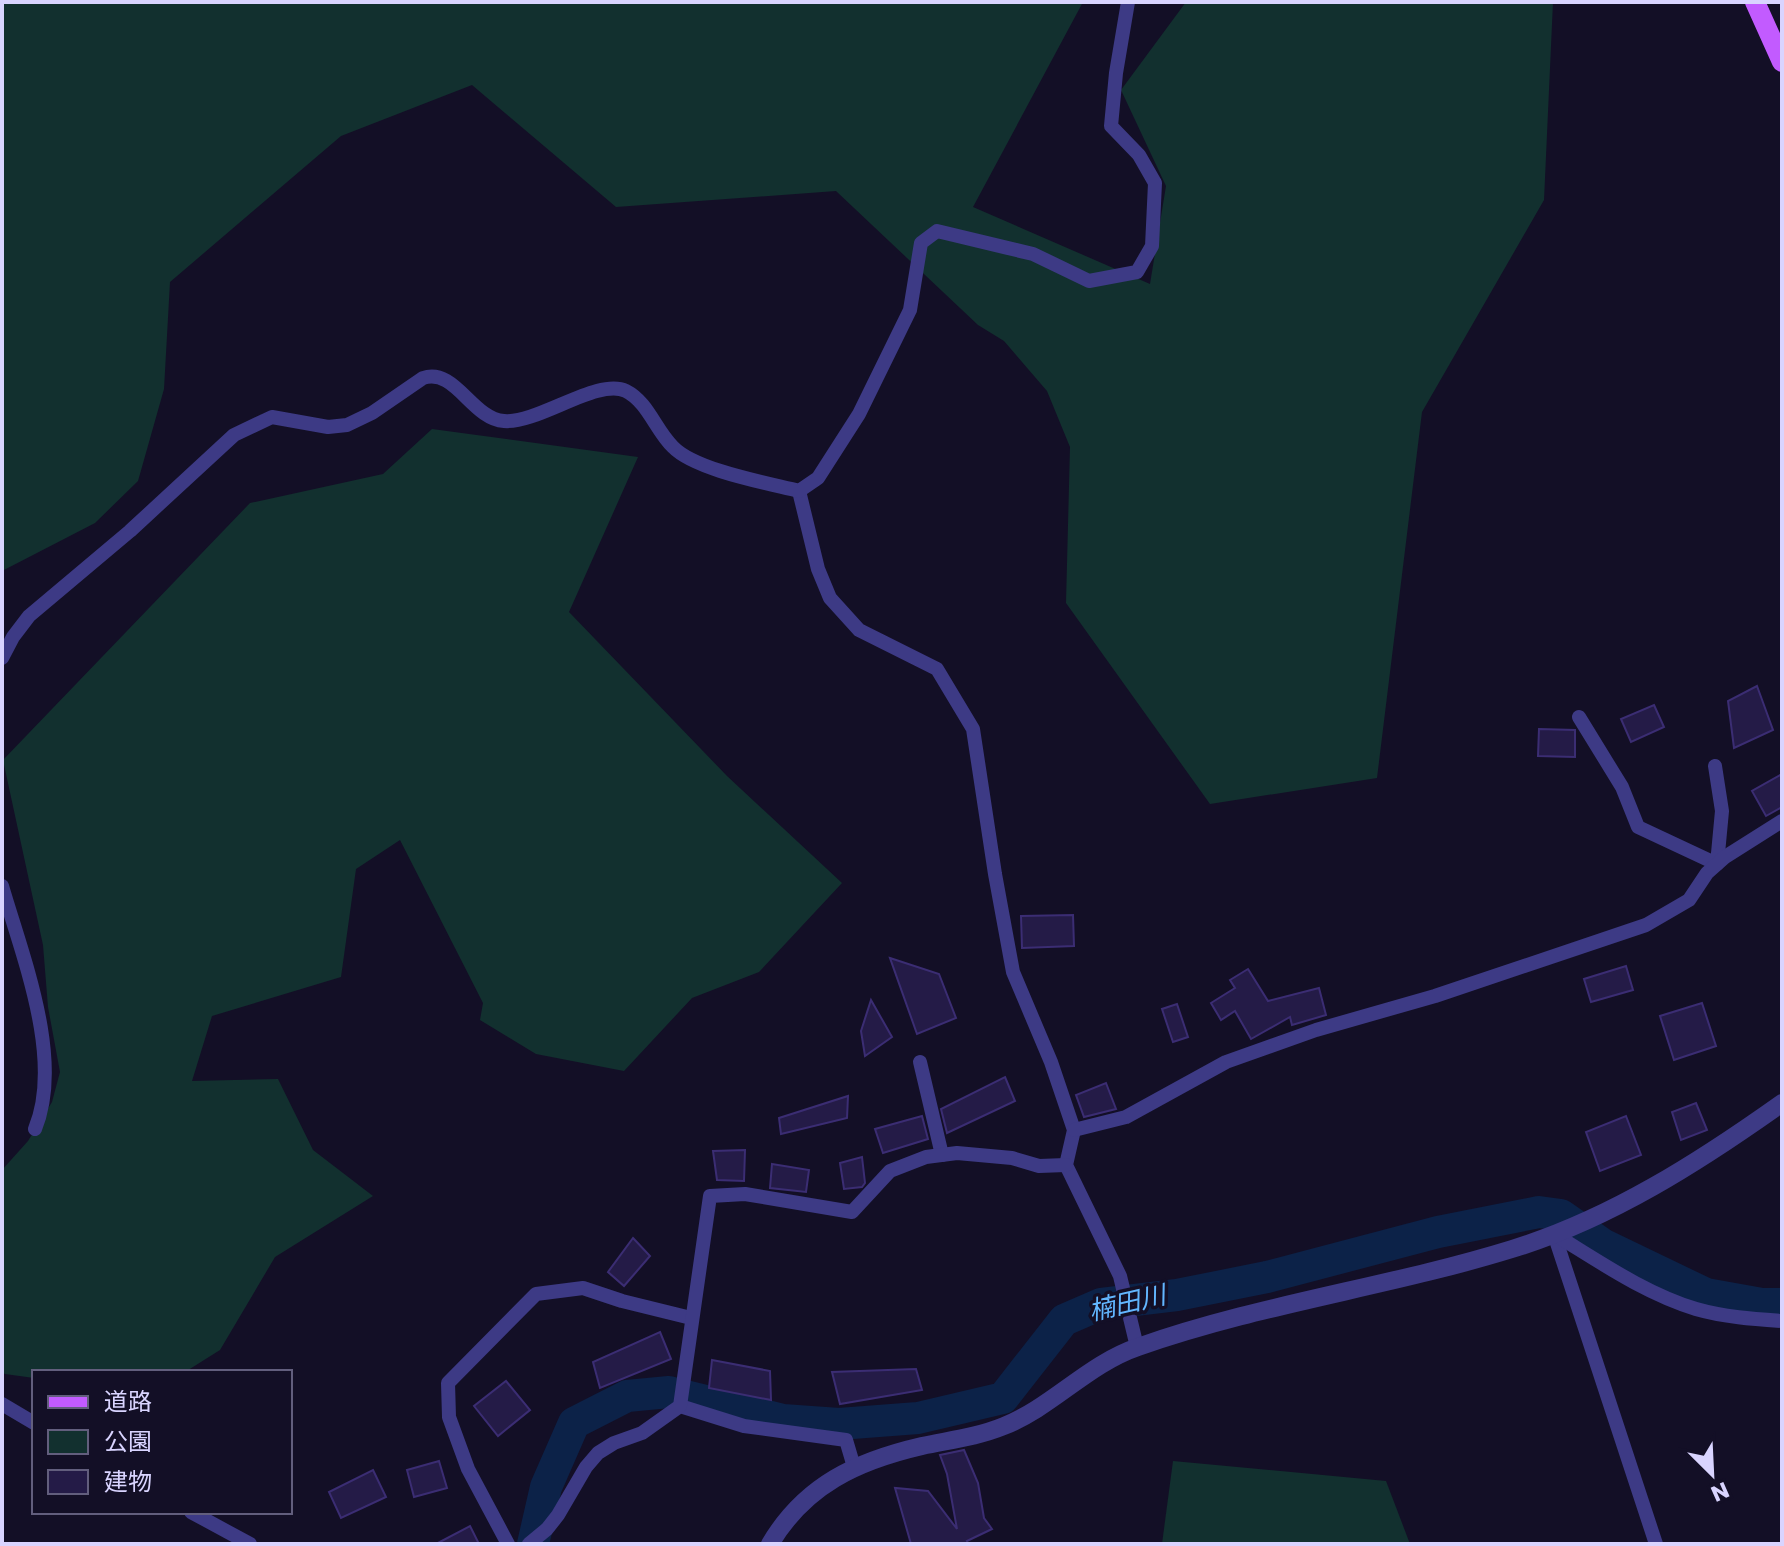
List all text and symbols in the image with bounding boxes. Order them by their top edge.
water label: 楠田川 [1085,1276,1172,1329]
legend [32,1370,292,1514]
text: 道路 [104,1385,152,1418]
text: 公園 [104,1425,152,1458]
north arrow [1672,1434,1752,1514]
text: 建物 [104,1465,152,1498]
text: N [1706,1474,1734,1509]

